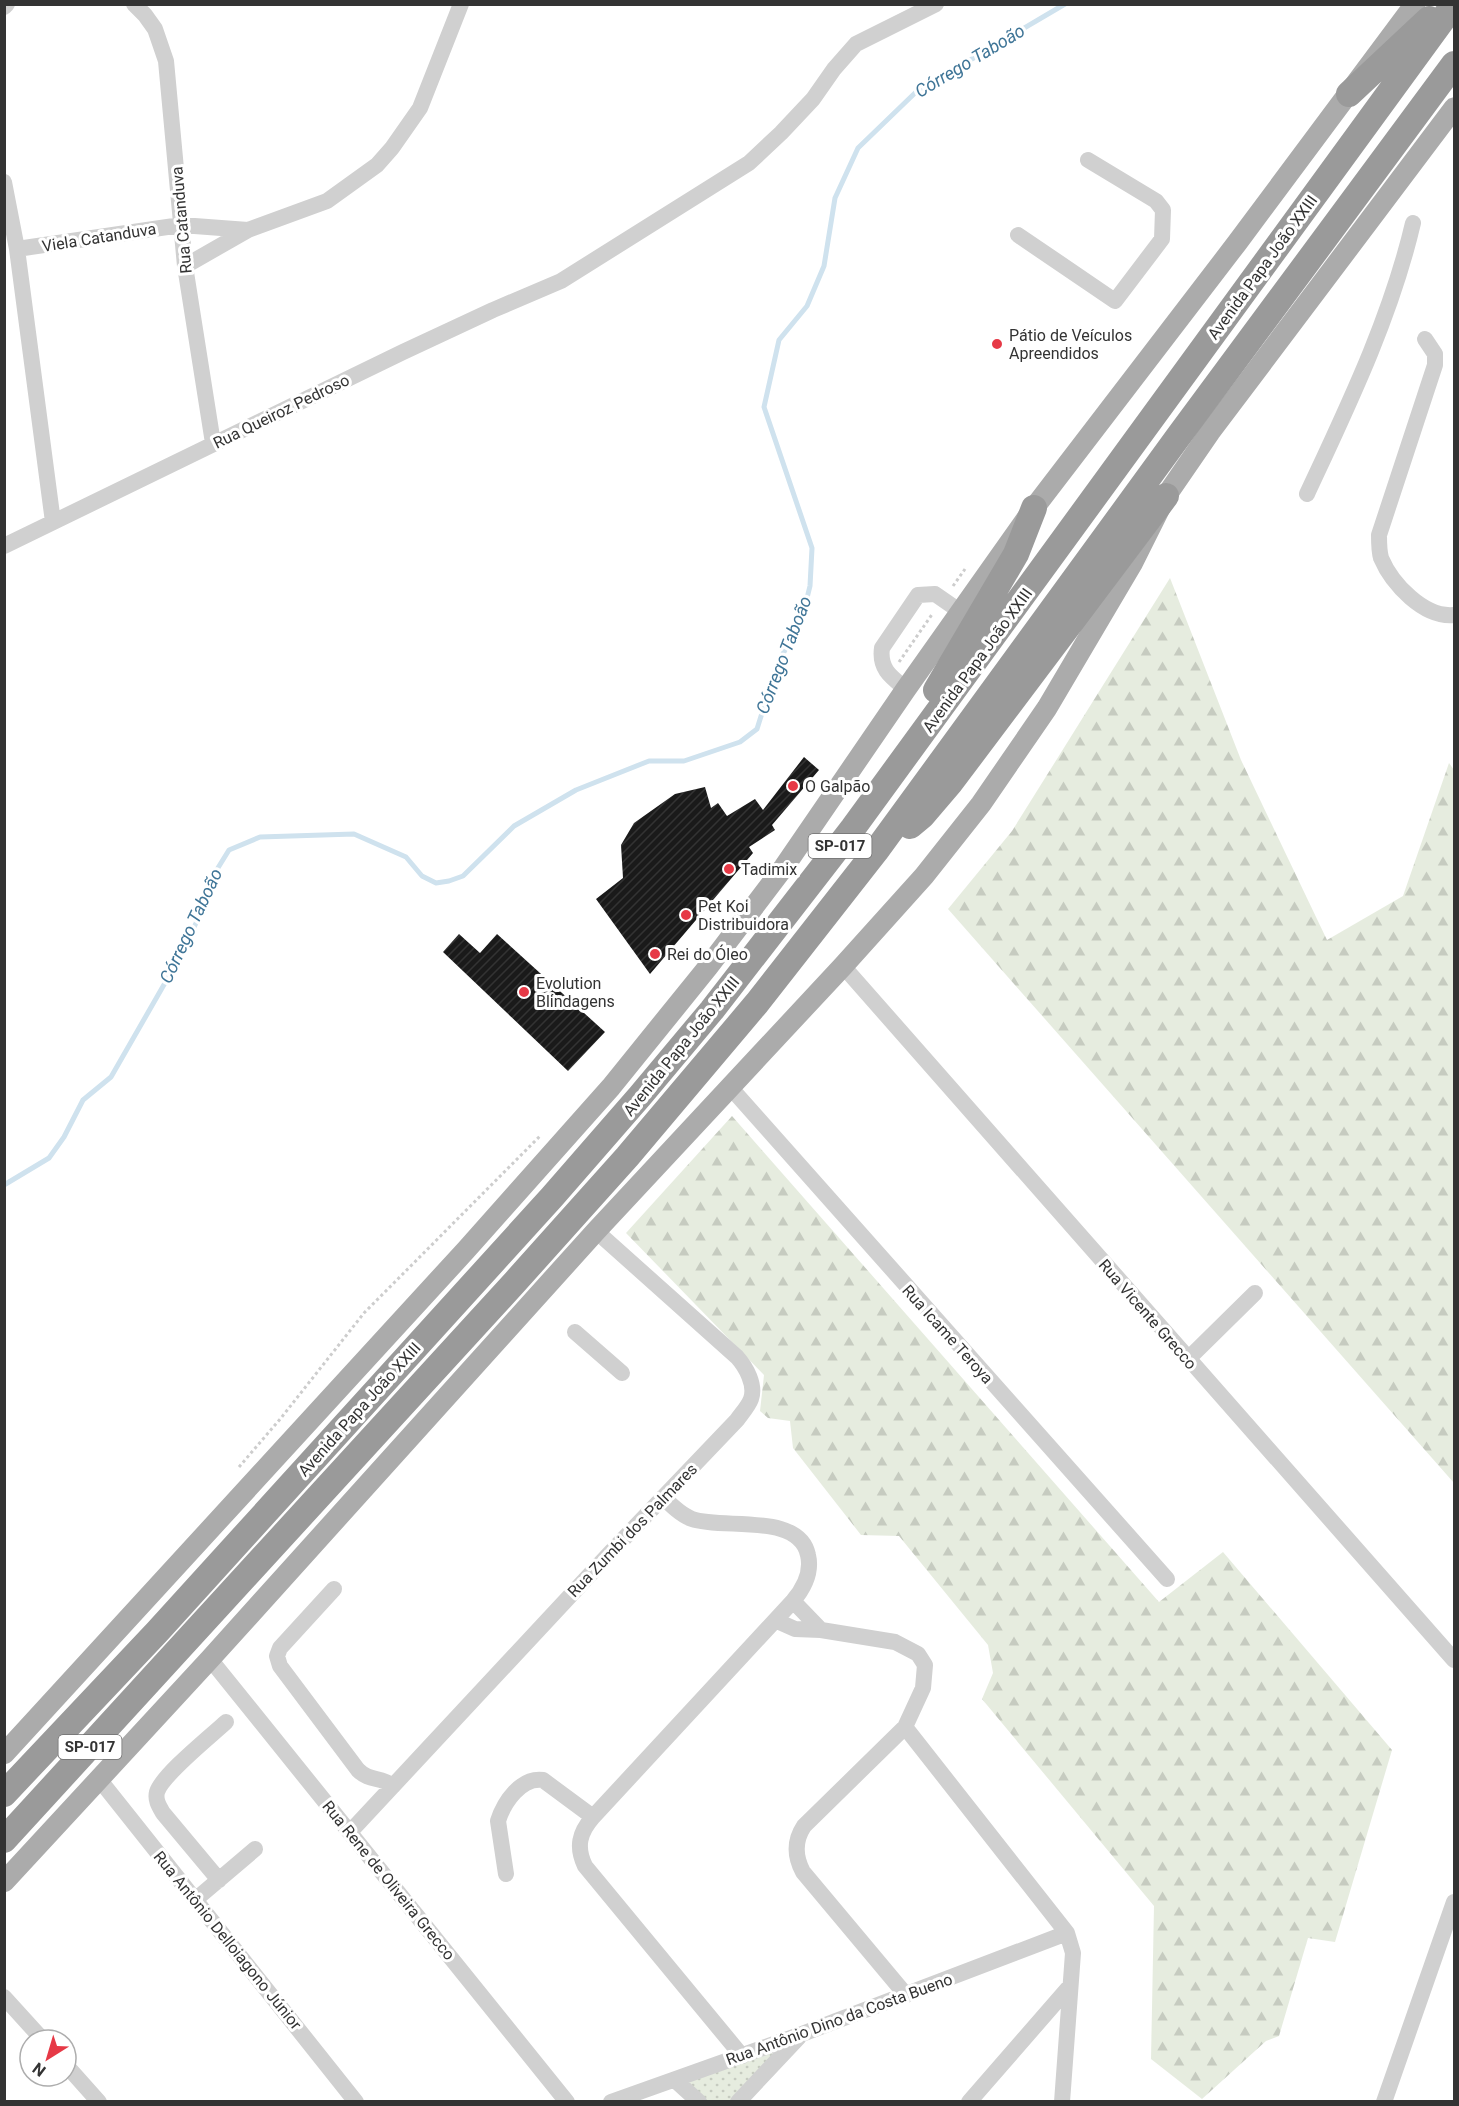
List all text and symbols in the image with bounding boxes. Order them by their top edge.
water label: Córrego Taboão [911,20,1028,102]
street label: Rua Catanduva [167,166,196,274]
street label: Avenida Papa João XXIII [1204,191,1321,343]
street label: Viela Catanduva [41,219,157,256]
place label: Pátio de Veículos Apreendidos [1009,326,1132,363]
marker: Pátio de Veículos Apreendidos [990,337,1004,351]
street label: Rua Queiroz Pedroso [210,370,352,453]
street label: Avenida Papa João XXIII [919,584,1036,736]
water label: Córrego Taboão [751,593,816,717]
place label: O Galpão [805,777,870,796]
marker: O Galpão [786,779,800,793]
road number: SP-017 [808,834,872,858]
place label: Tadimix [741,860,797,879]
marker: Tadimix [722,862,736,876]
water label: Córrego Taboão [155,865,226,987]
place label: Pet Koi Distribuidora [698,897,789,934]
marker: Pet Koi Distribuidora [679,908,693,922]
place label: Rei do Óleo [667,944,748,964]
marker: Rei do Óleo [648,947,662,961]
street label: Avenida Papa João XXIII [619,973,743,1120]
place label: Evolution Blindagens [536,974,615,1011]
marker: Evolution Blindagens [517,985,531,999]
street label: Rua Vicente Grecco [1095,1256,1201,1373]
street label: Rua Icame Teroya [898,1281,997,1388]
street label: Avenida Papa João XXIII [294,1338,425,1480]
street label: Rua Zumbi dos Palmares [564,1460,701,1601]
road number: SP-017 [58,1735,122,1759]
street label: Rua Rene de Oliveira Grecco [318,1797,459,1964]
street label: Rua Antônio Delloiagono Júnior [150,1847,306,2034]
street label: Rua Antônio Dino da Costa Bueno [723,1970,955,2069]
north arrow [18,2028,78,2088]
text: N [29,2059,50,2081]

